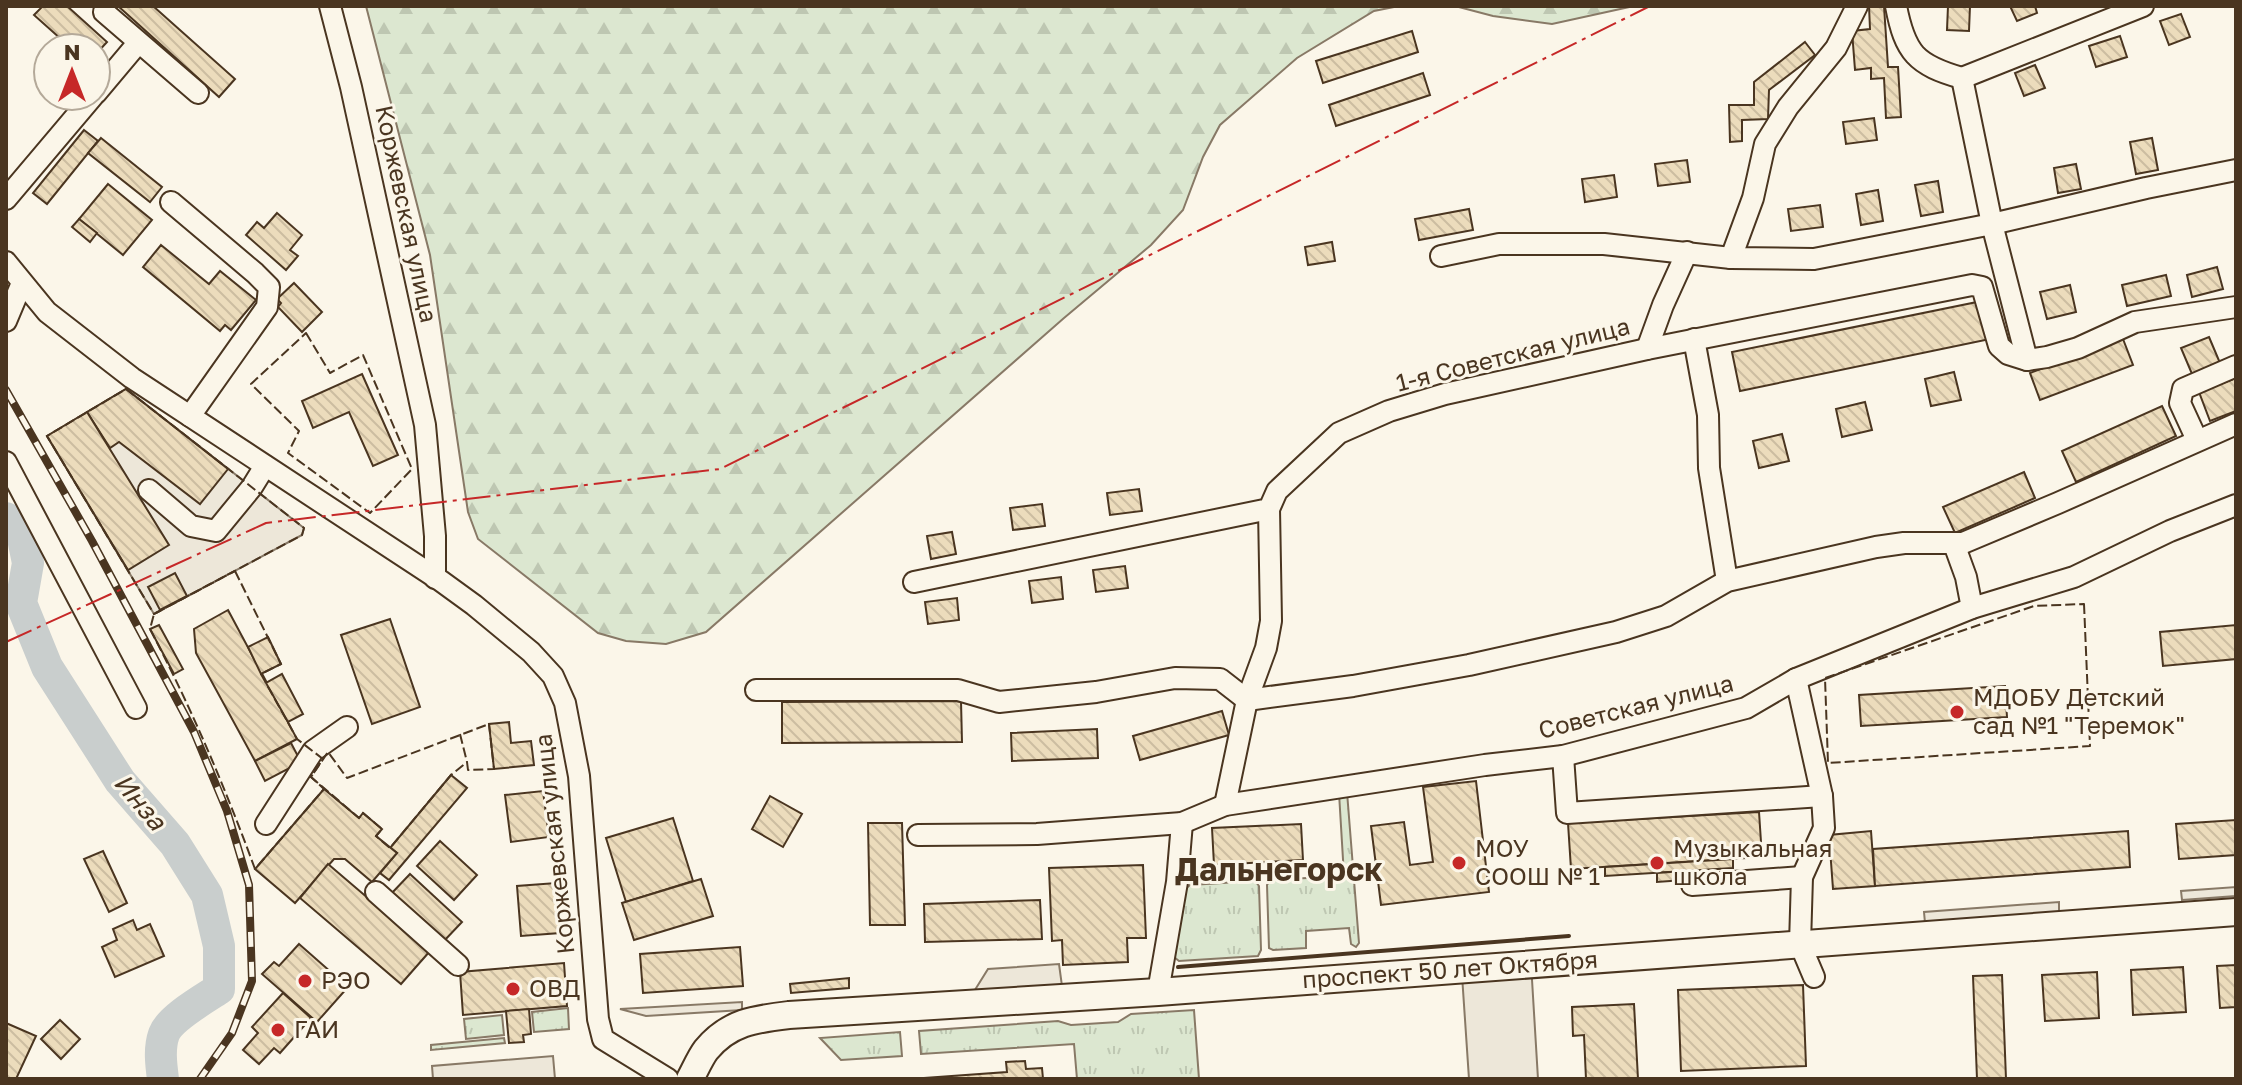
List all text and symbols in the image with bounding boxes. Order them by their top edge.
north arrow [32,32,112,112]
text: N [64,38,80,65]
street label: Коржевская улица [370,102,445,325]
street label: 1-я Советская улица [1393,310,1633,397]
street label: Советская улица [1535,667,1736,744]
place label: МДОБУ Детский сад №1 "Теремок" [1973,682,2185,739]
marker: МДОБУ Детский сад №1 "Теремок" [1948,703,1966,721]
street label: Коржевская улица [528,733,580,956]
water label: Инза [108,767,174,837]
place label: МОУ СООШ № 1 [1475,833,1600,890]
place label: Музыкальная школа [1673,833,1832,890]
district label: Дальнегорск [1175,850,1383,888]
marker: МОУ СООШ № 1 [1450,854,1468,872]
marker: Музыкальная школа [1648,854,1666,872]
street label: проспект 50 лет Октября [1301,944,1599,993]
place label: РЭО [321,965,371,994]
marker: РЭО [296,972,314,990]
place label: ОВД [529,973,580,1002]
marker: ОВД [504,980,522,998]
place label: ГАИ [294,1014,339,1043]
marker: ГАИ [269,1021,287,1039]

